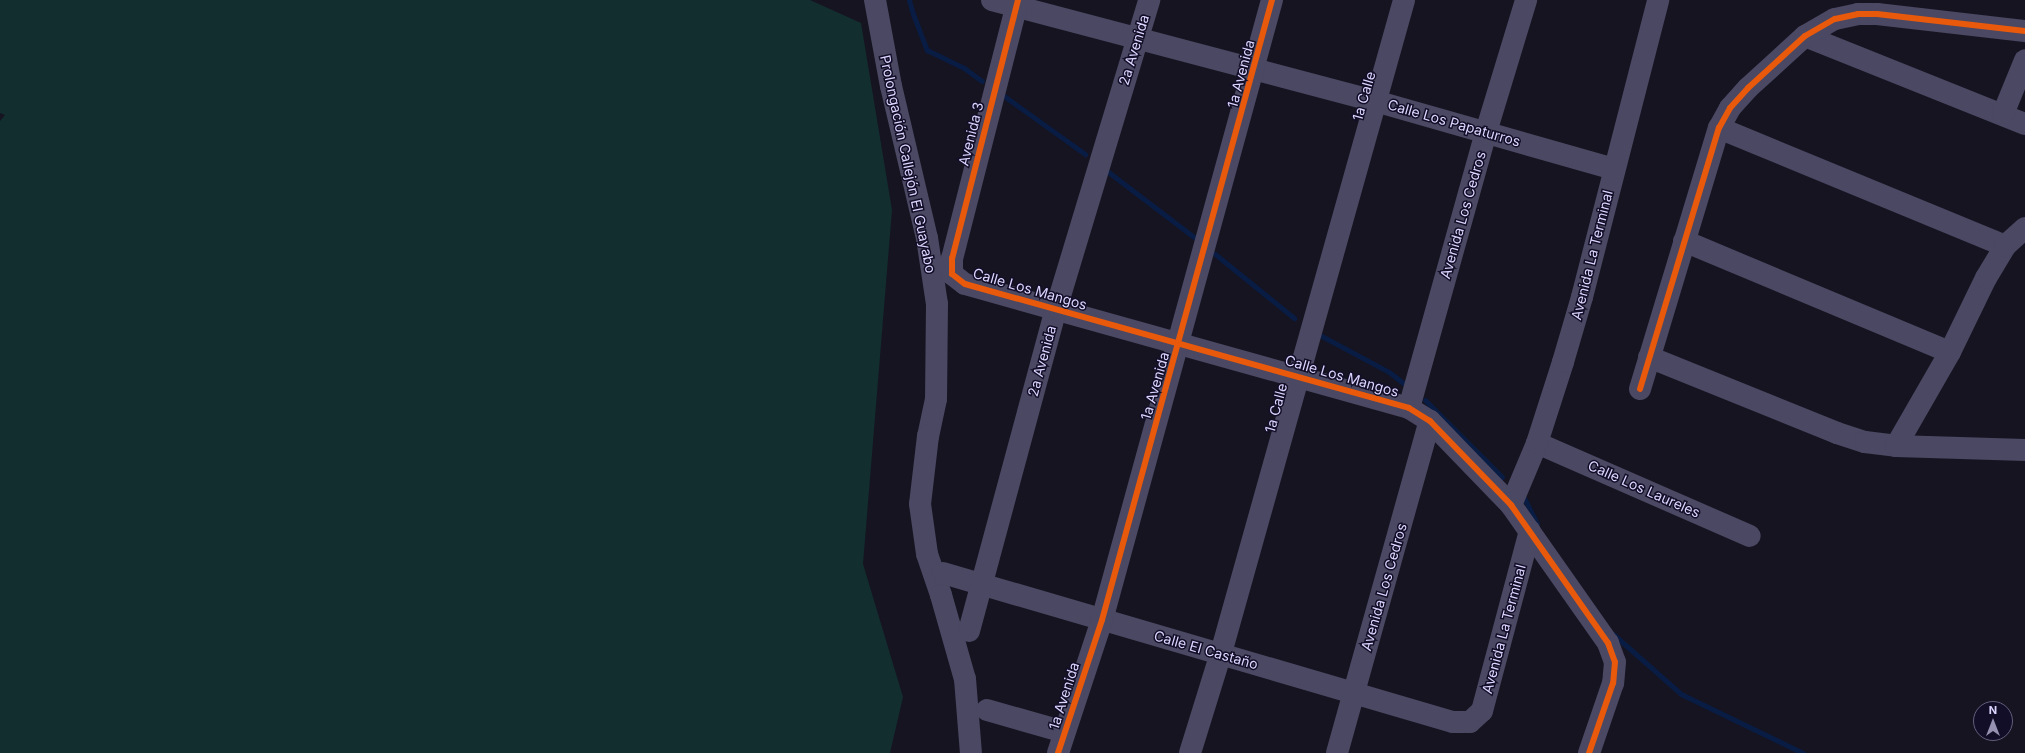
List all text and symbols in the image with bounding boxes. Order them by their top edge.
street label: 2a Avenida [1115,13,1153,87]
street label: 1a Avenida [1224,38,1258,110]
street label: Prolongación Callejón El Guayabo [877,53,939,275]
street label: 1a Calle [1349,69,1379,123]
street label: Calle Los Papaturros [1386,96,1522,150]
street label: Avenida 3 [955,100,987,168]
street label: Avenida Los Cedros [1437,149,1489,281]
street label: Avenida La Terminal [1568,188,1616,322]
street label: Calle Los Mangos [971,265,1089,313]
street label: 2a Avenida [1024,324,1060,398]
street label: 1a Avenida [1137,350,1173,422]
street label: Calle Los Mangos [1283,352,1401,400]
street label: 1a Calle [1261,381,1291,435]
street label: Calle Los Laureles [1585,457,1703,521]
street label: Avenida Los Cedros [1358,521,1410,653]
street label: Avenida La Terminal [1479,563,1529,695]
street label: Calle El Castaño [1152,627,1260,673]
street label: 1a Avenida [1045,660,1083,732]
north arrow [1973,701,2013,741]
text: N [1989,703,1997,717]

